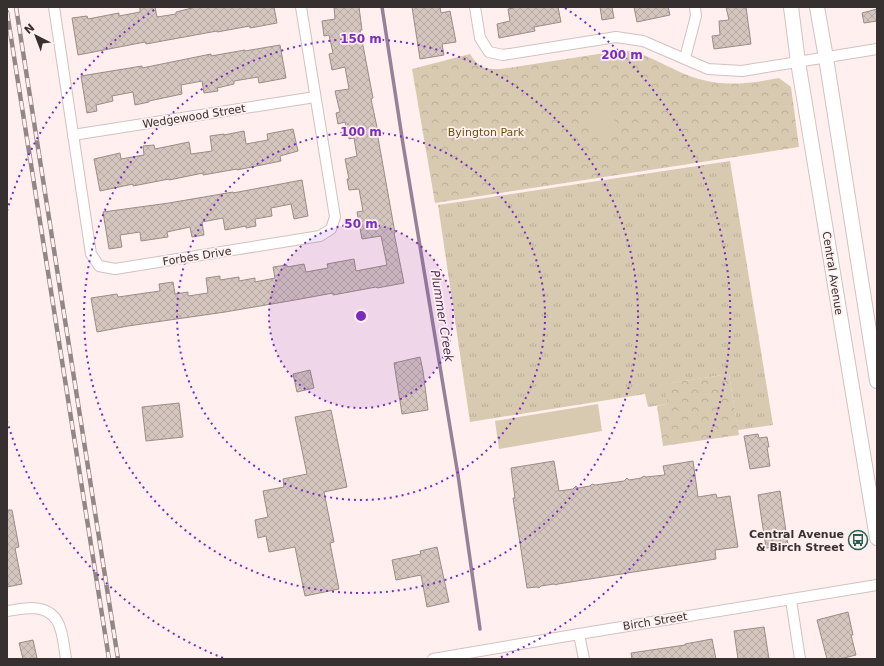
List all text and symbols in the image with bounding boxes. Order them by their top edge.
north arrow [16,16,56,56]
text: N [22,21,37,37]
text: 150 m [340,32,382,46]
text: 200 m [601,48,643,62]
street label: Wedgewood Street [142,102,247,131]
text: 100 m [340,125,382,139]
park label: Byington Park [448,126,525,139]
text: 50 m [344,217,378,231]
street label: Central Avenue [819,230,846,316]
street label: Forbes Drive [162,245,233,268]
water label: Plummer Creek [428,269,456,364]
centre of rings [354,309,368,323]
place label: Central Avenue & Birch Street [749,528,844,554]
bus stop icon: Central Avenue & Birch Street [847,529,869,551]
street label: Birch Street [622,610,689,633]

